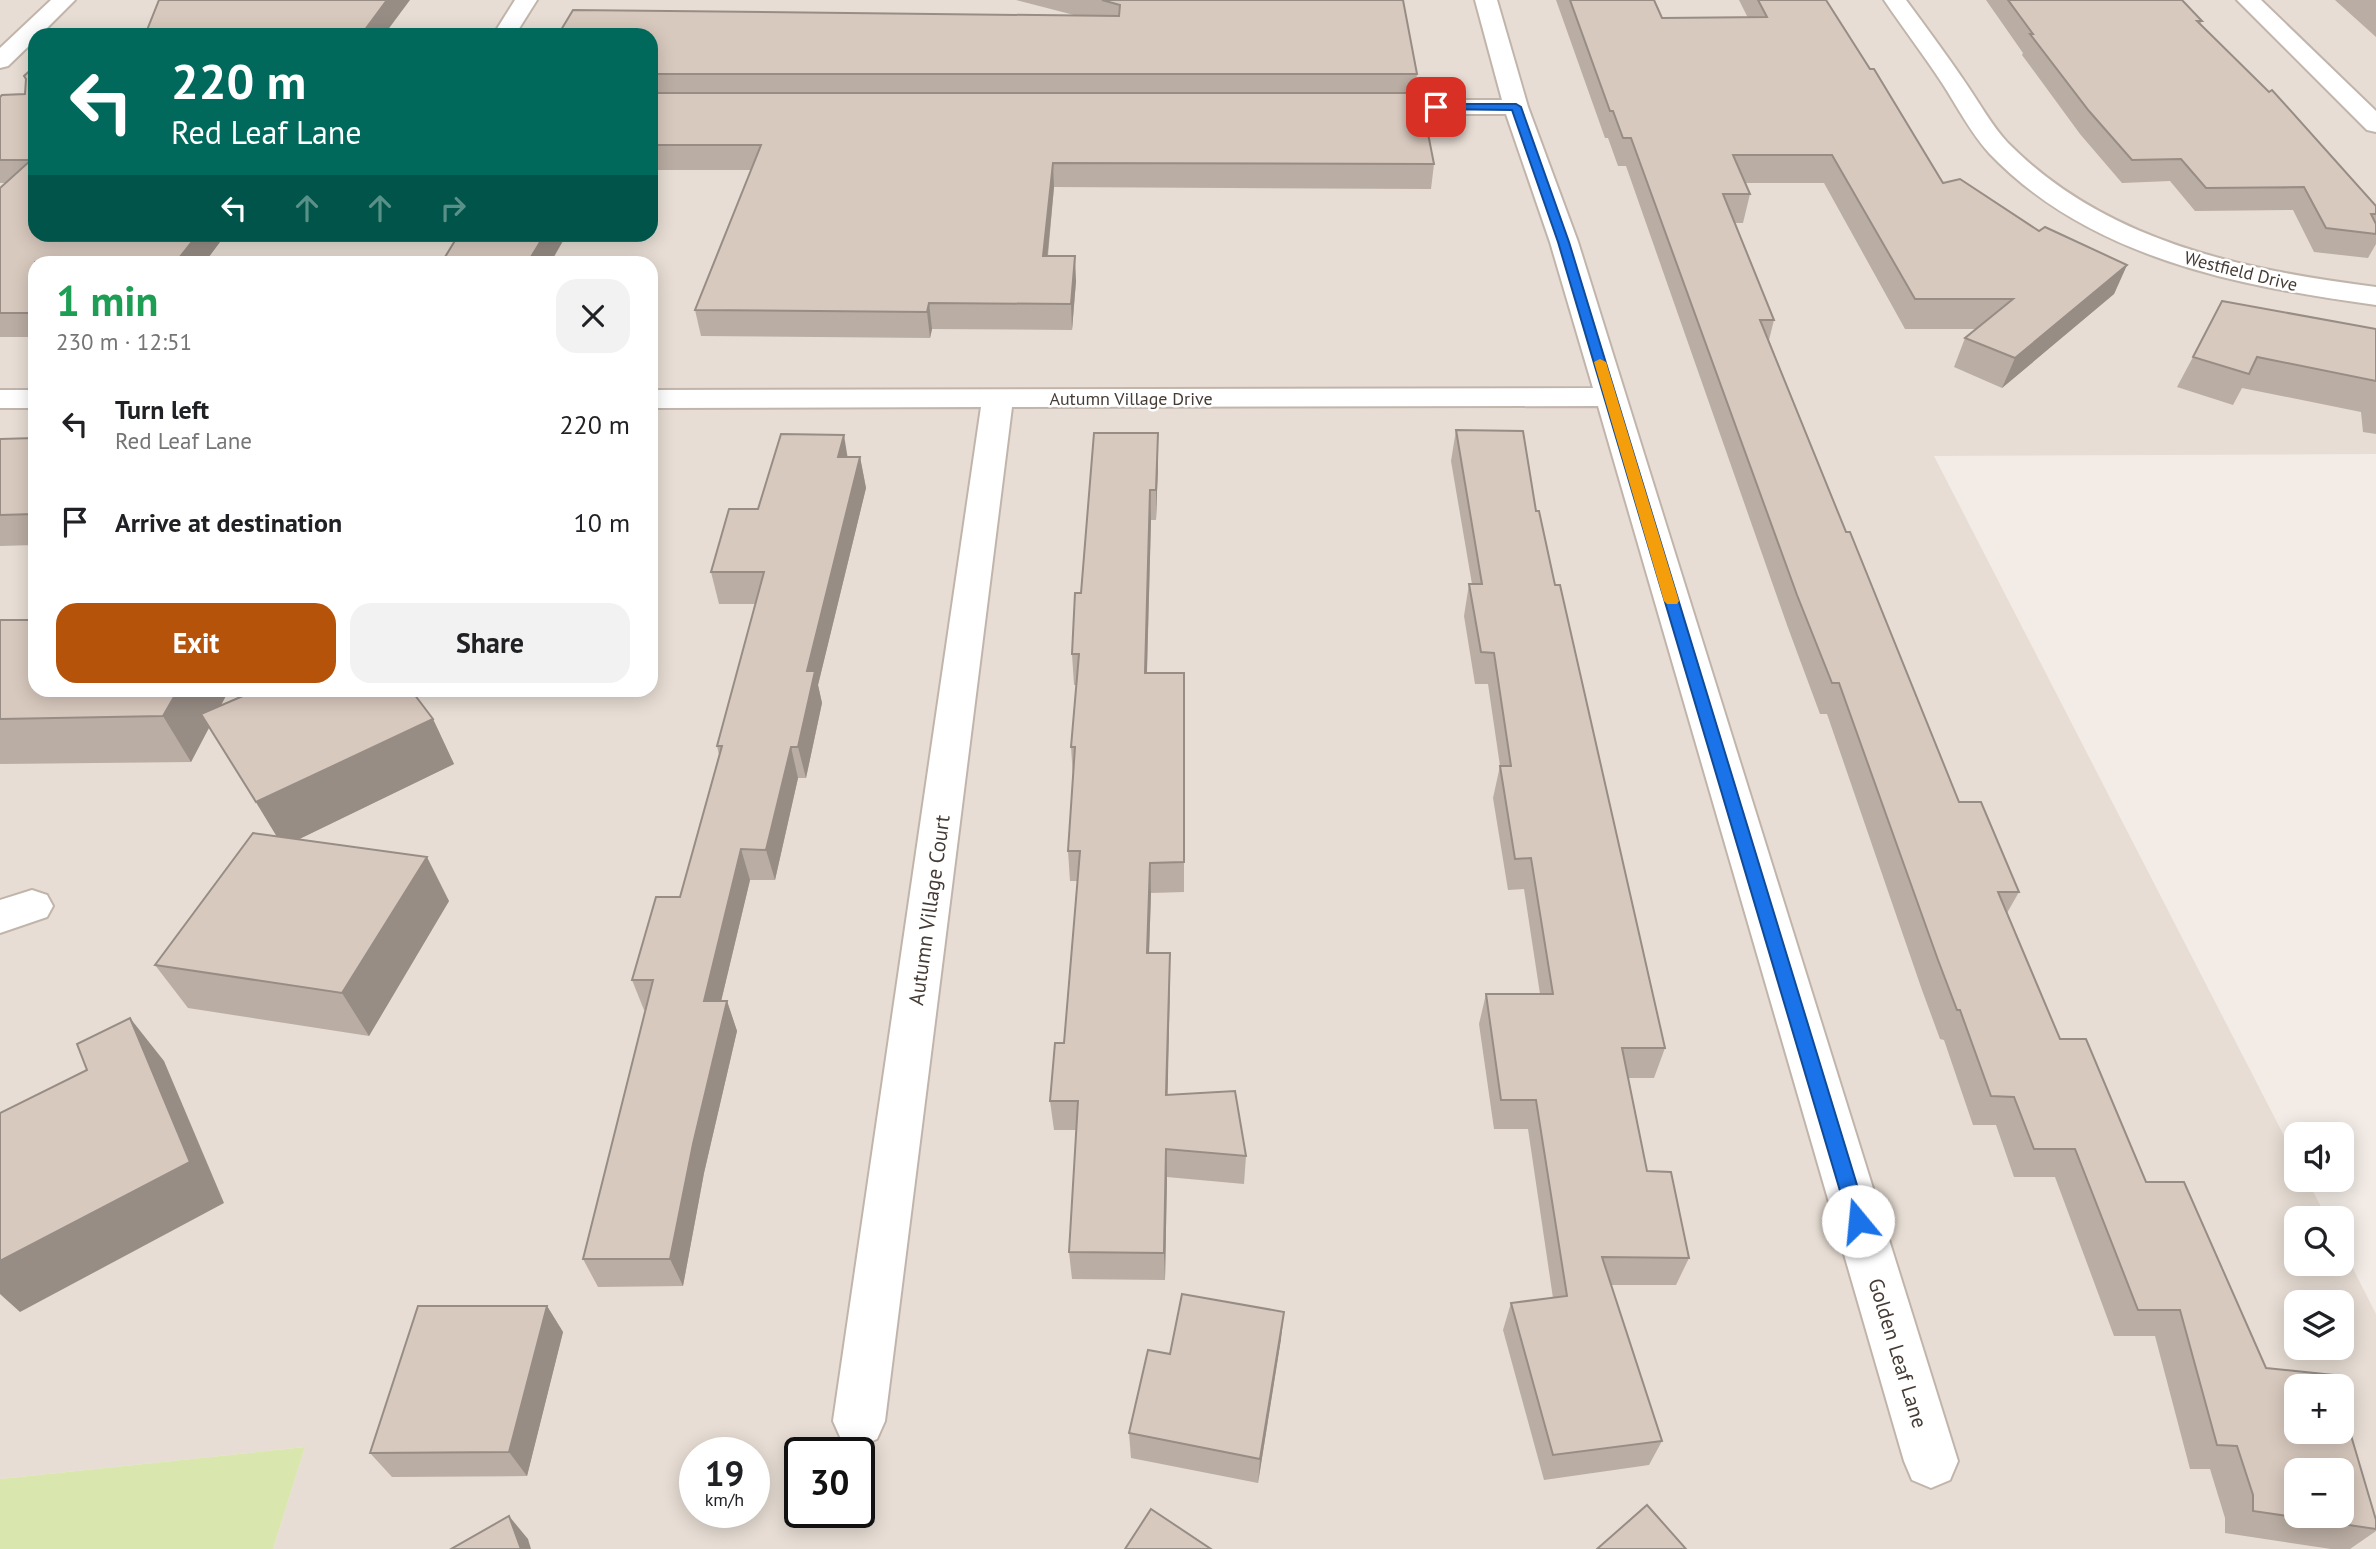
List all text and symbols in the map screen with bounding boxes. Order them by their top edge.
text: 220 m [171,49,306,113]
icon: left [56,56,147,147]
pin [1406,77,1466,137]
icon: arrive [1417,88,1455,126]
text: Red Leaf Lane [171,111,362,153]
icon: left [215,189,253,227]
icon: ahead [288,189,326,227]
icon: ahead [361,189,399,227]
icon: right [434,189,472,227]
street label: Westfield Drive [2182,246,2300,296]
text: 1 min [56,273,158,328]
button: close [556,279,630,353]
text: 230 m · 12:51 [56,327,192,356]
street label: Autumn Village Drive [1049,387,1213,410]
text: Turn left [115,393,209,426]
icon: left [56,405,94,443]
text: 220 m [559,408,630,441]
text: Red Leaf Lane [115,426,252,455]
icon: arrive [56,503,94,541]
text: Arrive at destination [115,506,342,539]
text: 10 m [574,506,630,539]
button: Exit [56,603,336,683]
button: Share [350,603,630,683]
street label: Autumn Village Court [902,813,956,1007]
map controls [2284,1122,2354,1528]
button: sound [2284,1122,2354,1192]
position arrow [1821,1184,1895,1258]
button: search [2284,1206,2354,1276]
street label: Golden Leaf Lane [1862,1275,1934,1431]
button: layers [2284,1290,2354,1360]
button: + [2284,1374,2354,1444]
speed limit sign: 30 [784,1437,875,1528]
text: 19 [705,1450,744,1496]
button: − [2284,1458,2354,1528]
text: km/h [705,1488,744,1511]

